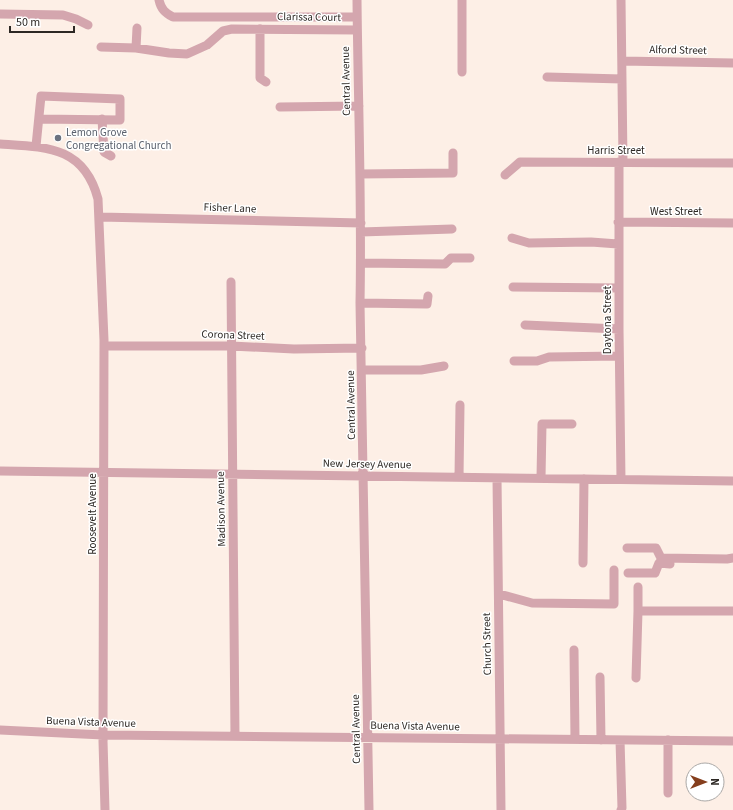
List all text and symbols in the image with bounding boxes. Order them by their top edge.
scale bar [10,8,74,34]
street label: Clarissa Court [277,9,341,25]
text: 50 m [16,14,40,31]
street label: Alford Street [649,42,707,58]
street label: Central Avenue [338,46,354,116]
place label: Lemon Grove Congregational Church [66,125,172,153]
marker: Lemon Grove Congregational Church [53,133,63,143]
street label: Harris Street [587,143,645,158]
street label: Fisher Lane [203,200,257,216]
street label: West Street [650,204,702,219]
street label: Daytona Street [600,286,615,354]
street label: Corona Street [201,326,265,344]
street label: Central Avenue [343,370,359,440]
street label: New Jersey Avenue [323,456,412,472]
street label: Madison Avenue [213,471,229,547]
street label: Roosevelt Avenue [85,473,100,555]
street label: Church Street [479,612,495,675]
street label: Central Avenue [348,694,364,764]
street label: Buena Vista Avenue [46,713,137,731]
street label: Buena Vista Avenue [370,718,460,734]
north arrow [685,762,725,802]
text: N [707,778,722,786]

